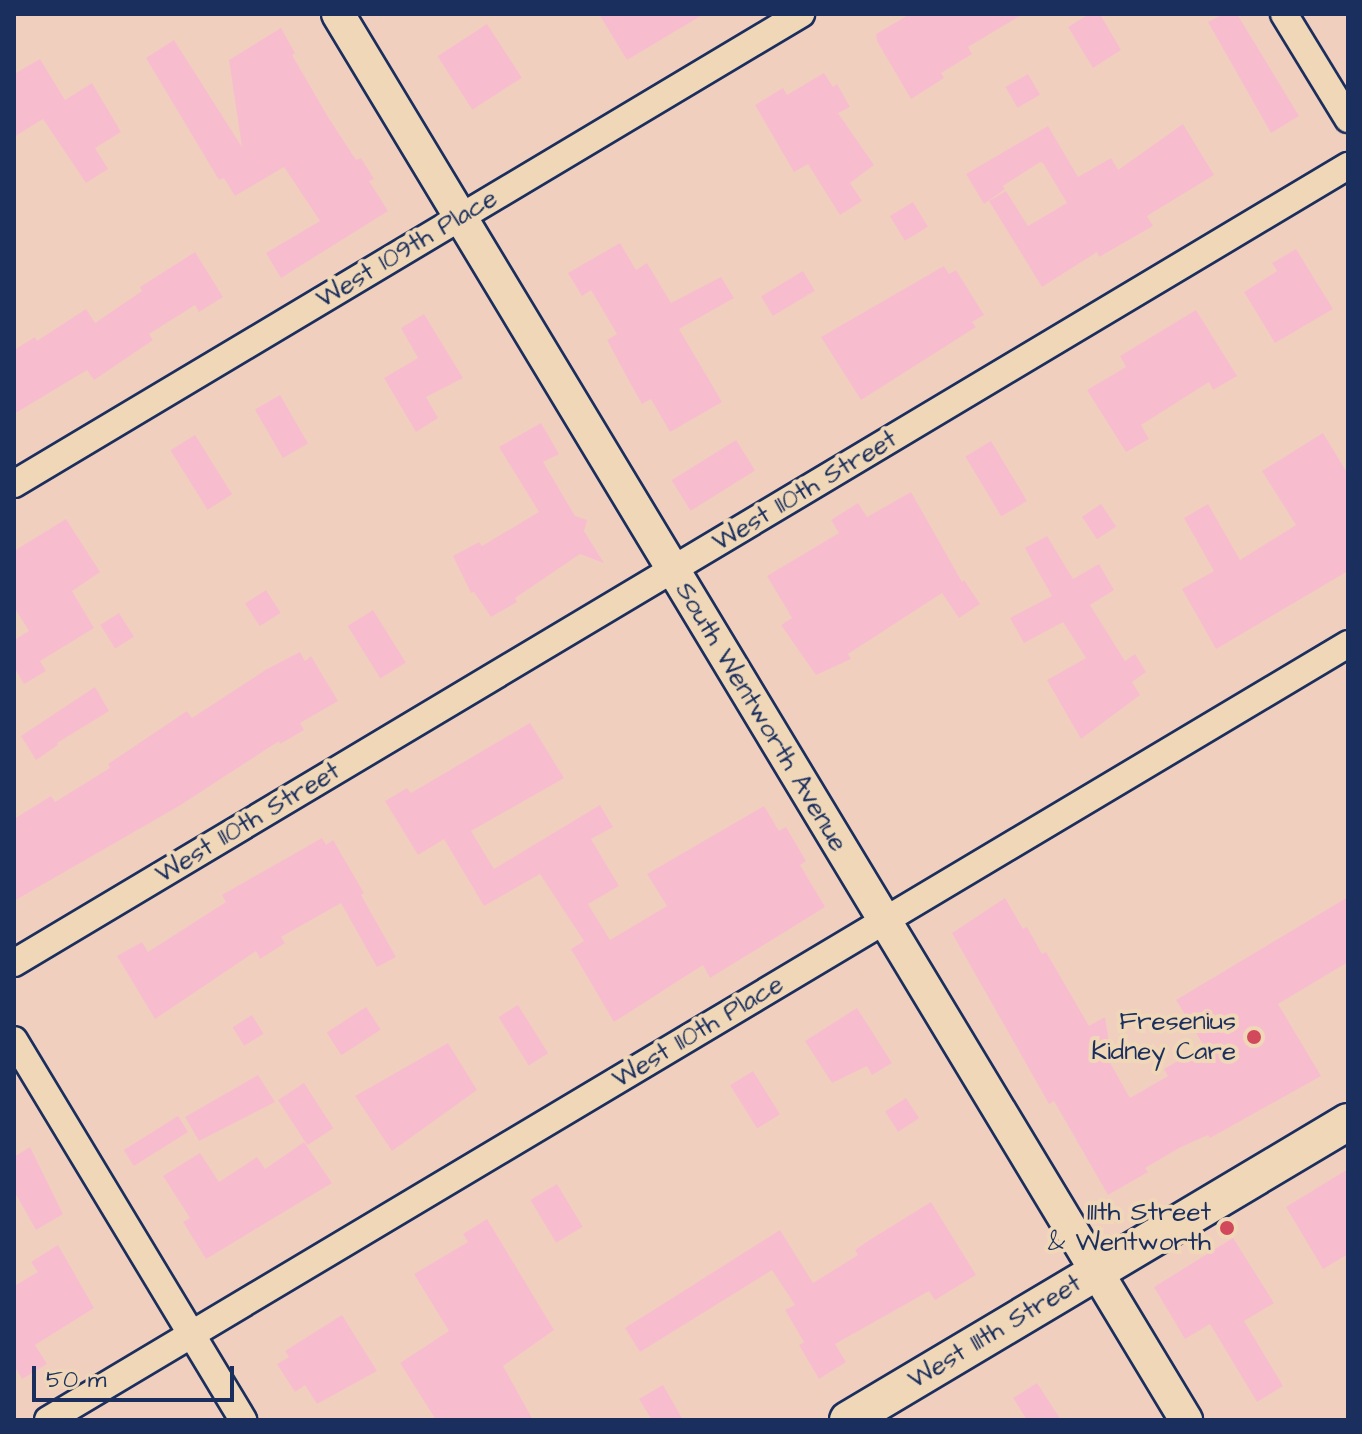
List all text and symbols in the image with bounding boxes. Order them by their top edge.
street label: West 109th Place [311,183,503,315]
street label: West 110th Street [707,424,903,558]
street label: South Wentworth Avenue [668,577,854,857]
street label: West 110th Street [150,756,346,890]
street label: West 110th Place [607,969,789,1095]
place label: Fresenius Kidney Care [1091,1006,1236,1068]
marker: Fresenius Kidney Care [1243,1026,1265,1048]
place label: 111th Street & Wentworth [1048,1197,1211,1258]
marker: 111th Street & Wentworth [1218,1219,1236,1237]
street label: West 111th Street [903,1268,1087,1396]
scale bar [36,1350,238,1400]
text: 50 m [46,1363,106,1397]

